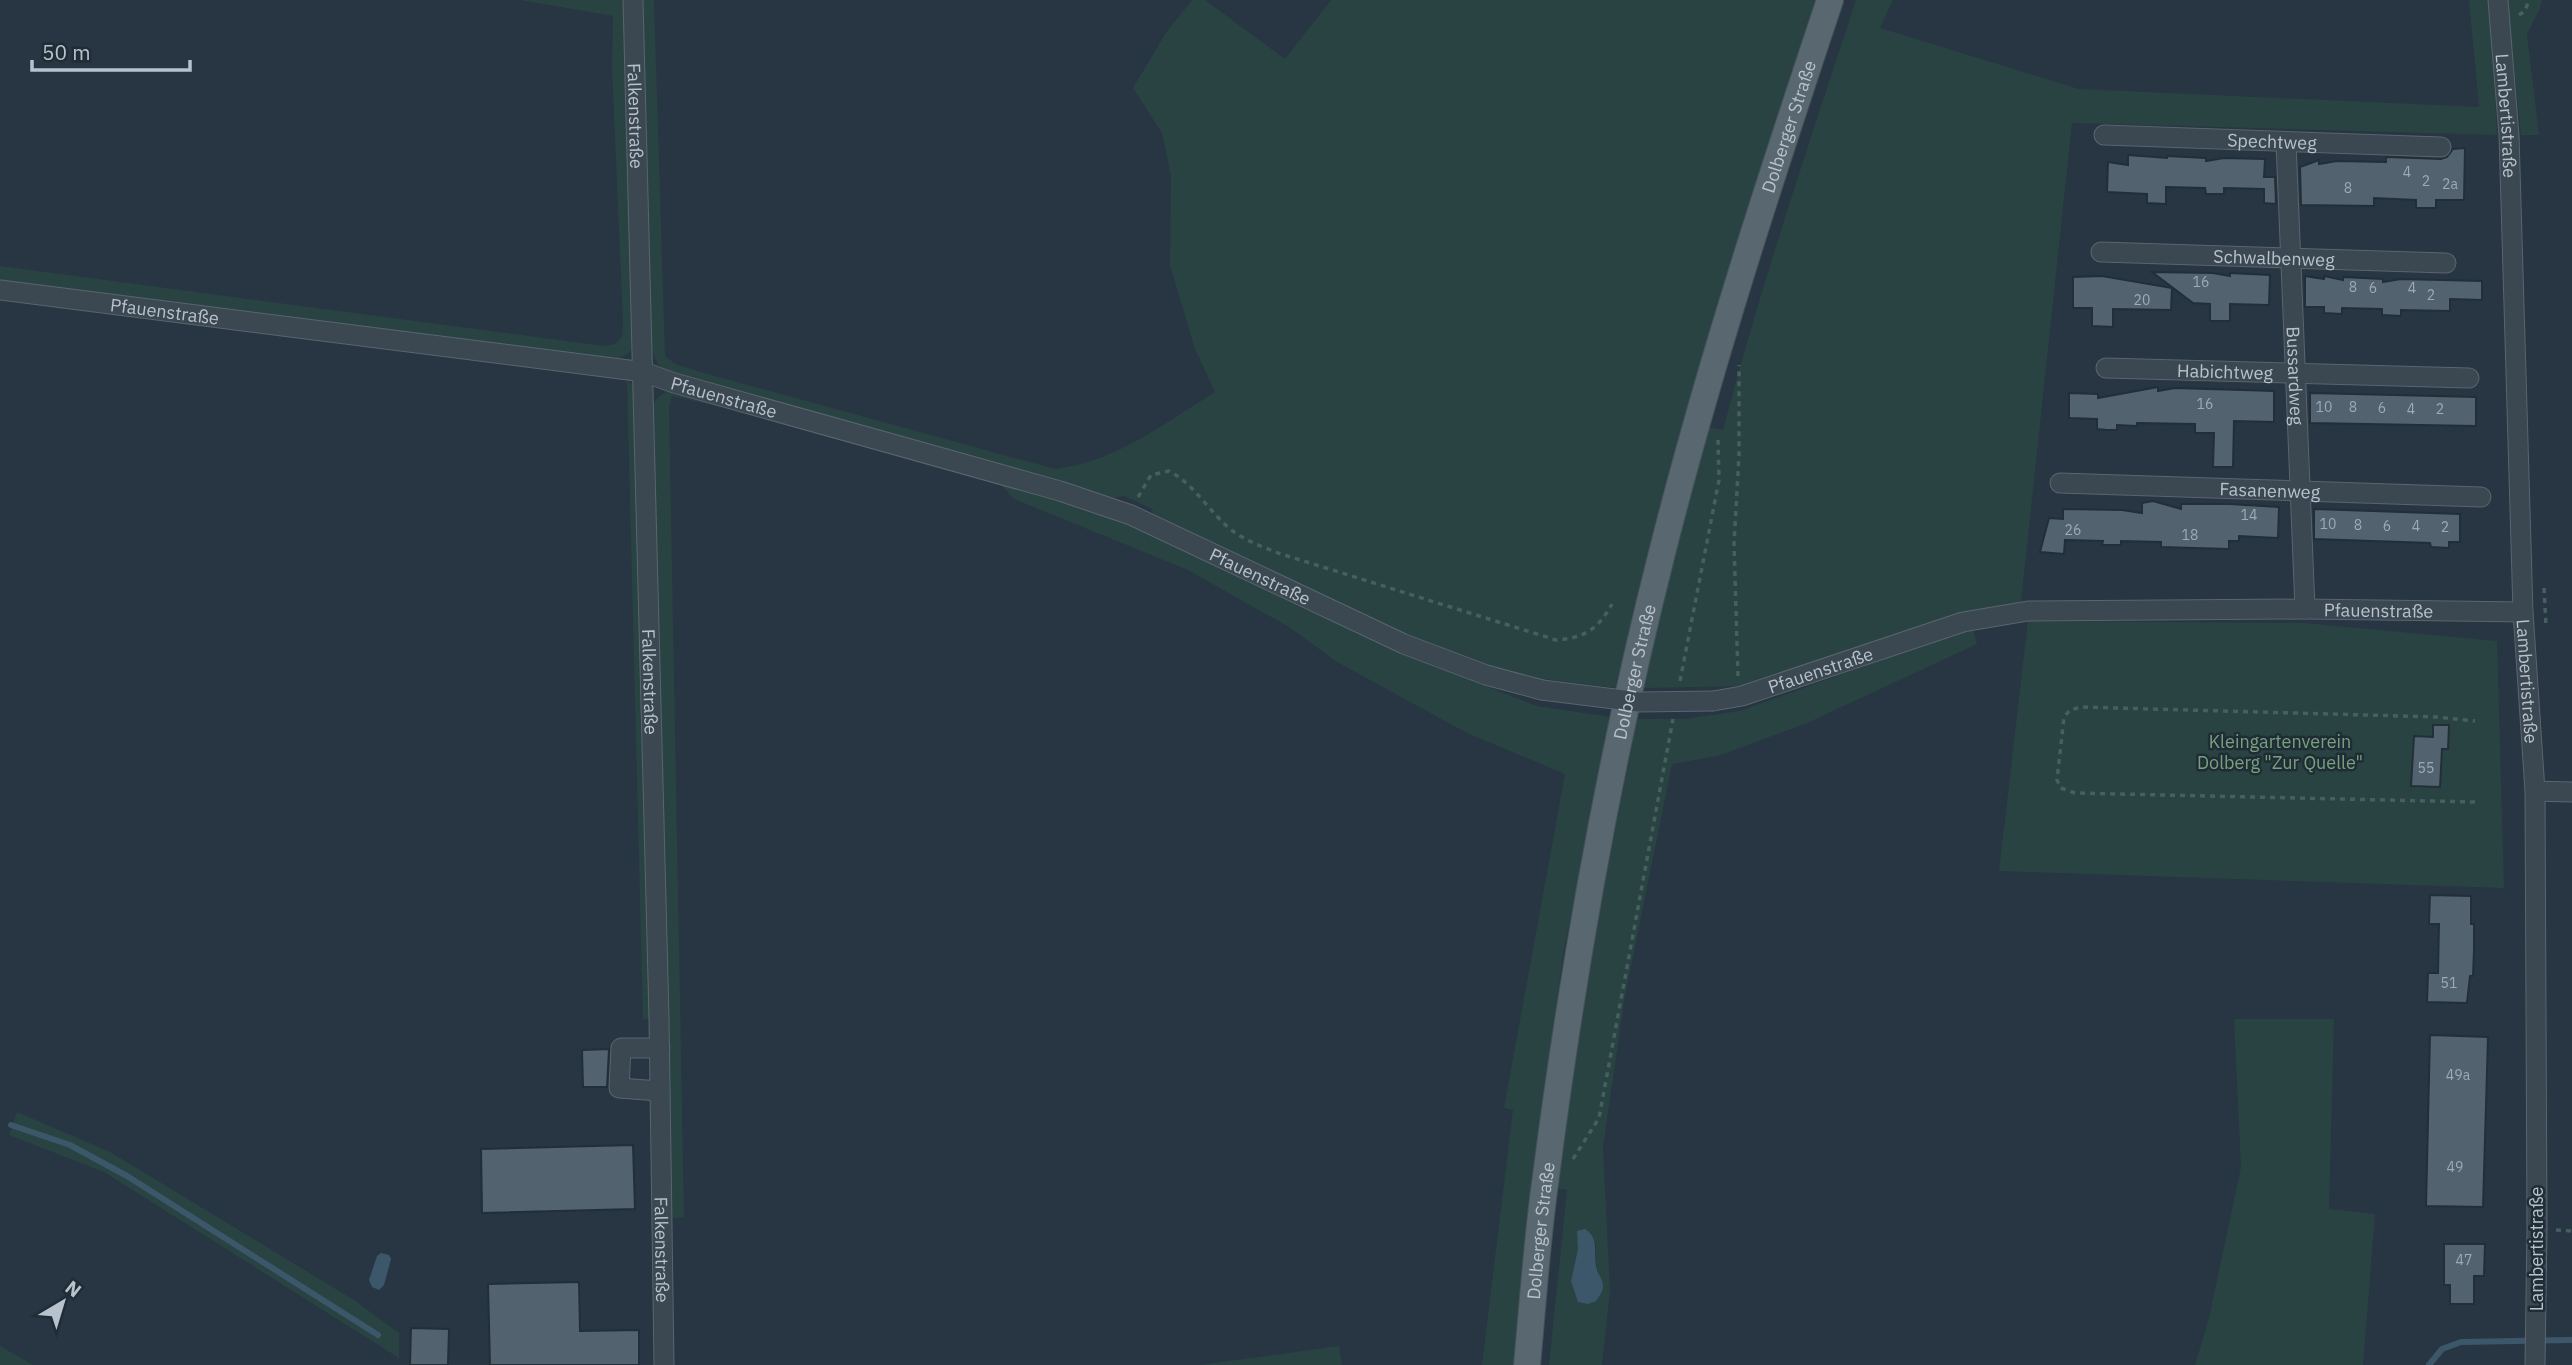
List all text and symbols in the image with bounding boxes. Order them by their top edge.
scale bar [32,28,189,72]
text: 50 m [42,38,91,66]
street label: Lambertistraße [2491,53,2522,178]
street label: Dolberger Straße [1756,57,1821,196]
street label: Falkenstraße [623,63,649,169]
street label: Spechtweg [2227,128,2318,154]
house number: 4 [2403,163,2411,181]
house number: 2 [2422,172,2430,190]
house number: 2a [2442,175,2458,193]
house number: 8 [2344,179,2352,197]
street label: Schwalbenweg [2213,244,2335,271]
house number: 16 [2193,273,2209,291]
house number: 8 [2349,278,2357,296]
house number: 6 [2369,279,2377,297]
house number: 4 [2408,279,2416,297]
house number: 2 [2427,286,2435,304]
house number: 20 [2134,291,2150,309]
street label: Pfauenstraße [109,293,220,329]
street label: Bussardweg [2282,326,2309,426]
street label: Habichtweg [2177,358,2274,384]
street label: Pfauenstraße [668,371,780,423]
house number: 16 [2197,395,2213,413]
house number: 10 [2316,398,2332,416]
house number: 8 [2349,398,2357,416]
house number: 6 [2378,399,2386,417]
house number: 4 [2407,400,2415,418]
house number: 2 [2436,400,2444,418]
street label: Fasanenweg [2219,477,2321,503]
house number: 14 [2241,506,2257,524]
house number: 10 [2320,515,2336,533]
house number: 8 [2354,516,2362,534]
house number: 6 [2383,517,2391,535]
house number: 4 [2412,517,2420,535]
house number: 2 [2441,518,2449,536]
house number: 26 [2065,521,2081,539]
house number: 18 [2182,526,2198,544]
street label: Pfauenstraße [1206,542,1315,610]
street label: Pfauenstraße [2324,598,2433,622]
street label: Dolberger Straße [1608,602,1660,742]
street label: Lambertistraße [2512,618,2543,744]
street label: Falkenstraße [638,629,663,735]
street label: Pfauenstraße [1765,641,1876,698]
park label: Kleingartenverein Dolberg "Zur Quelle" [2197,730,2363,774]
house number: 55 [2418,759,2434,777]
house number: 51 [2441,974,2457,992]
house number: 49a [2446,1066,2471,1084]
house number: 49 [2447,1158,2463,1176]
street label: Dolberger Straße [1521,1160,1559,1300]
street label: Lambertistraße [2525,1187,2548,1311]
street label: Falkenstraße [650,1197,675,1303]
house number: 47 [2456,1251,2472,1269]
north arrow [28,1267,98,1337]
text: N [61,1275,86,1302]

